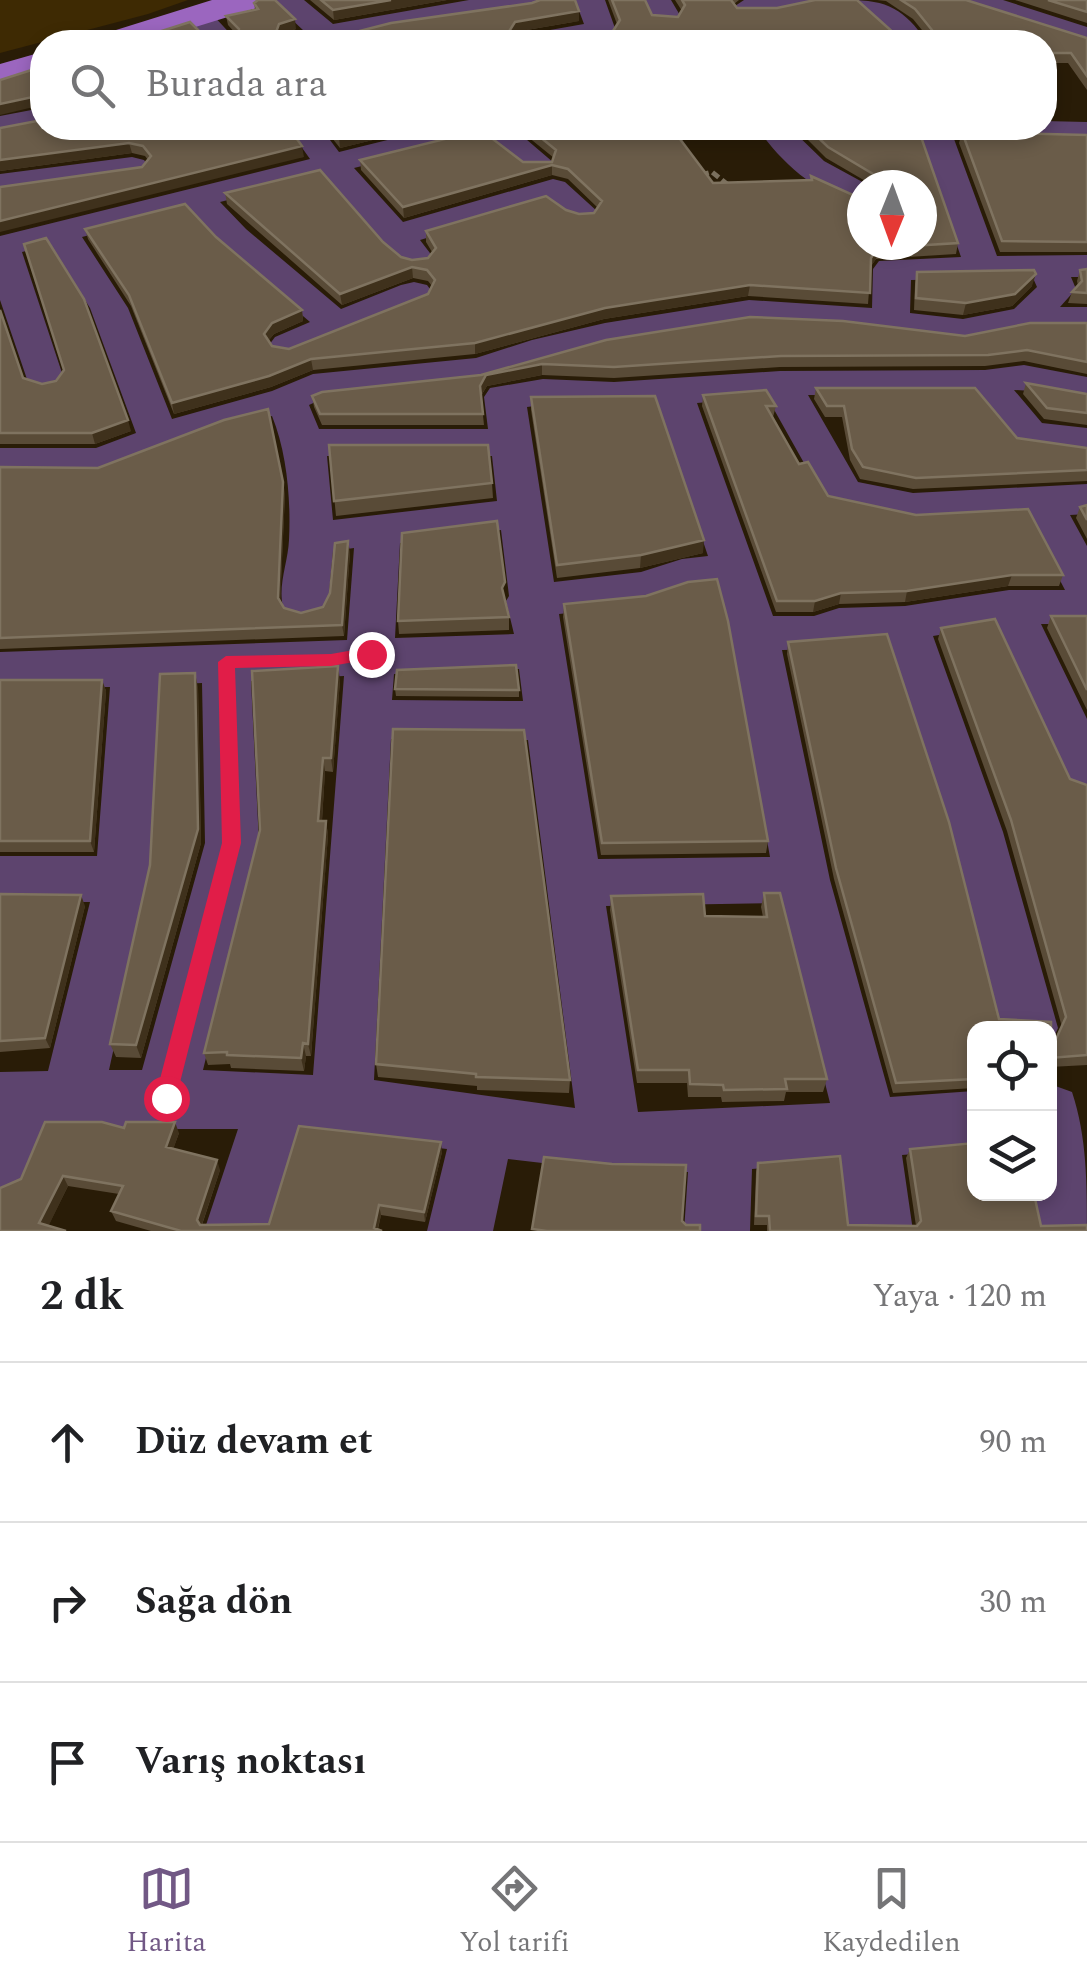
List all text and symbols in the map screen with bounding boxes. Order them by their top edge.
search box [30,30,1057,140]
text: Burada ara [145,56,327,114]
icon: search [65,58,120,113]
north arrow [847,170,937,260]
route end [349,632,395,678]
map controls [967,1021,1057,1201]
button: locate [967,1021,1057,1111]
route start [144,1076,190,1122]
button: layers [967,1111,1057,1201]
text: 2 dk [40,1265,124,1328]
text: Yaya · 120 m [872,1272,1047,1321]
text: Düz devam et [135,1413,373,1471]
icon: ahead [40,1415,95,1470]
text: 90 m [979,1418,1047,1467]
text: Sağa dön [135,1573,292,1631]
icon: right [40,1575,95,1630]
text: 30 m [979,1578,1047,1627]
text: Varış noktası [135,1733,366,1791]
icon: arrive [40,1735,95,1790]
tab: Harita [126,1861,206,1964]
tab: Yol tarifi [459,1861,569,1964]
tab: Kaydedilen [822,1861,961,1964]

